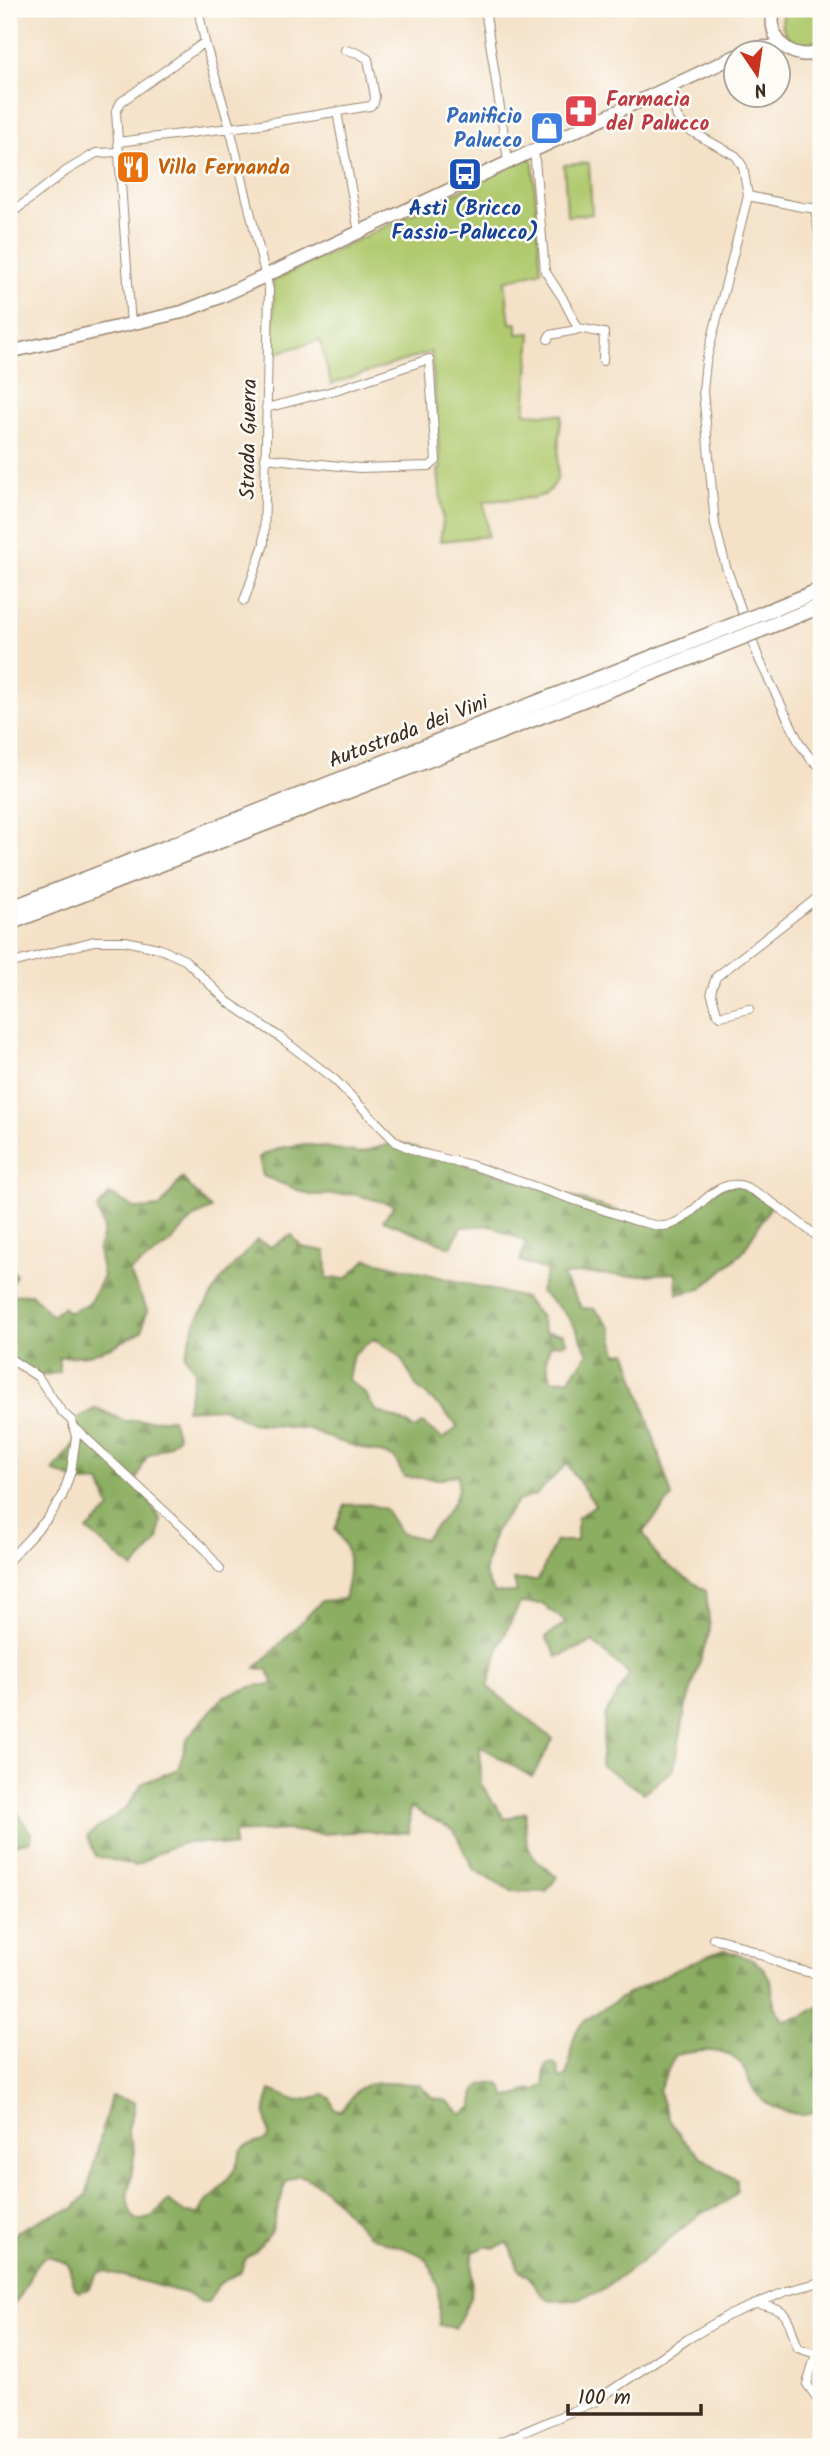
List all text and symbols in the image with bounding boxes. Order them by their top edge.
north arrow [722,38,792,108]
text: N [751,73,770,105]
place label: Farmacia del Palucco [606,84,710,141]
pharmacy icon: Farmacia del Palucco [562,92,600,130]
place label: Panificio Palucco [446,101,522,158]
shop icon: Panificio Palucco [528,109,566,147]
restaurant icon: Villa Fernanda [114,148,152,186]
place label: Villa Fernanda [158,152,290,185]
bus stop icon: Asti (Bricco Fassio-Palucco) [446,155,484,193]
place label: Asti (Bricco Fassio-Palucco) [391,193,539,250]
street label: Strada Guerra [232,378,267,500]
street label: Autostrada dei Vini [324,686,494,778]
scale bar [568,2372,700,2416]
text: 100 m [578,2382,631,2415]

